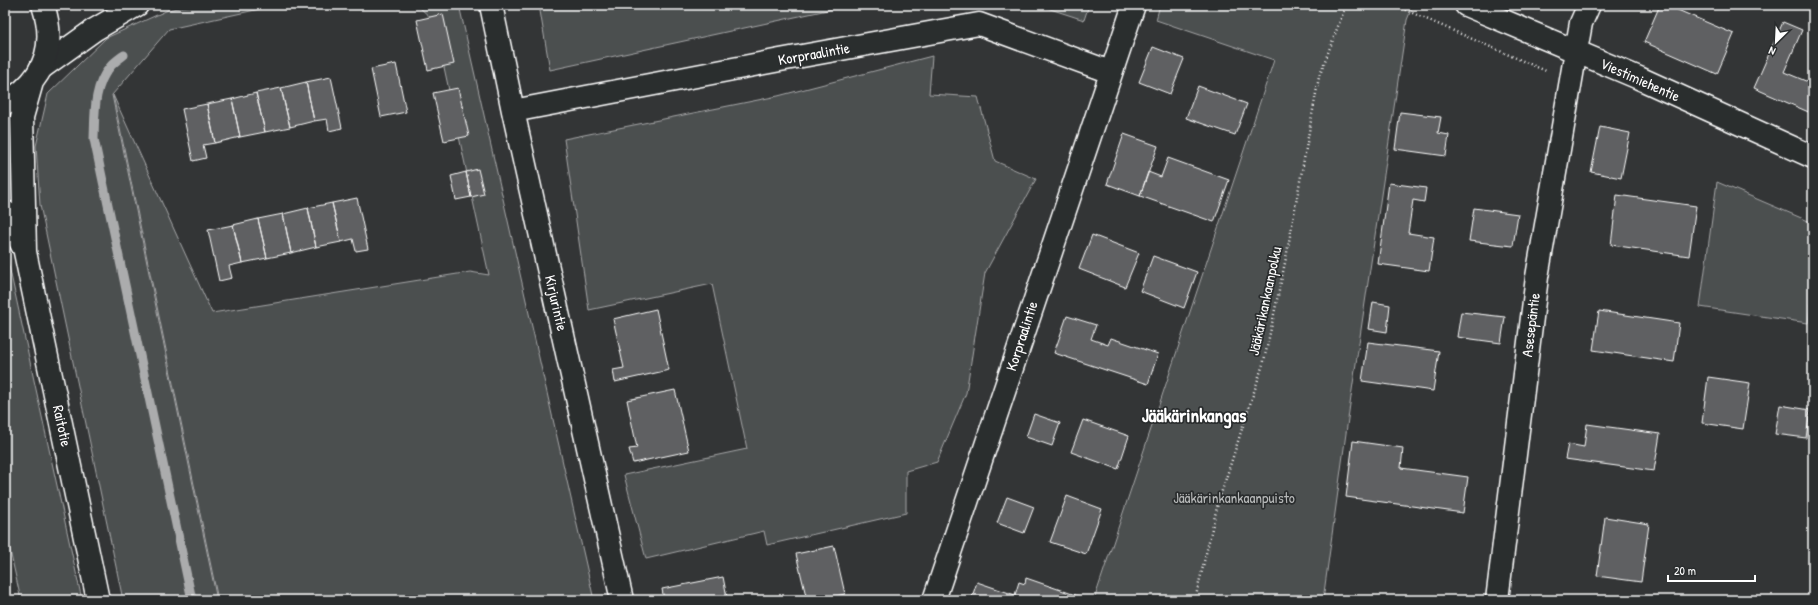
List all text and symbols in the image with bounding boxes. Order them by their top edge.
north arrow [1756,22,1796,62]
street label: Korpraalintie [777,37,851,70]
text: N [1766,43,1777,59]
street label: Viestimiehentie [1597,53,1683,106]
street label: Jääkärikankaanpolku [1243,244,1286,357]
street label: Kirjurintie [540,273,573,333]
street label: Asesepäntie [1516,292,1545,358]
street label: Korpraalintie [1000,298,1043,373]
district label: Jääkärinkangas [1142,402,1247,429]
street label: Raitotie [48,403,77,449]
park label: Jääkärinkankaanpuisto [1173,487,1295,508]
scale bar [1668,557,1755,583]
text: 20 m [1674,562,1696,579]

